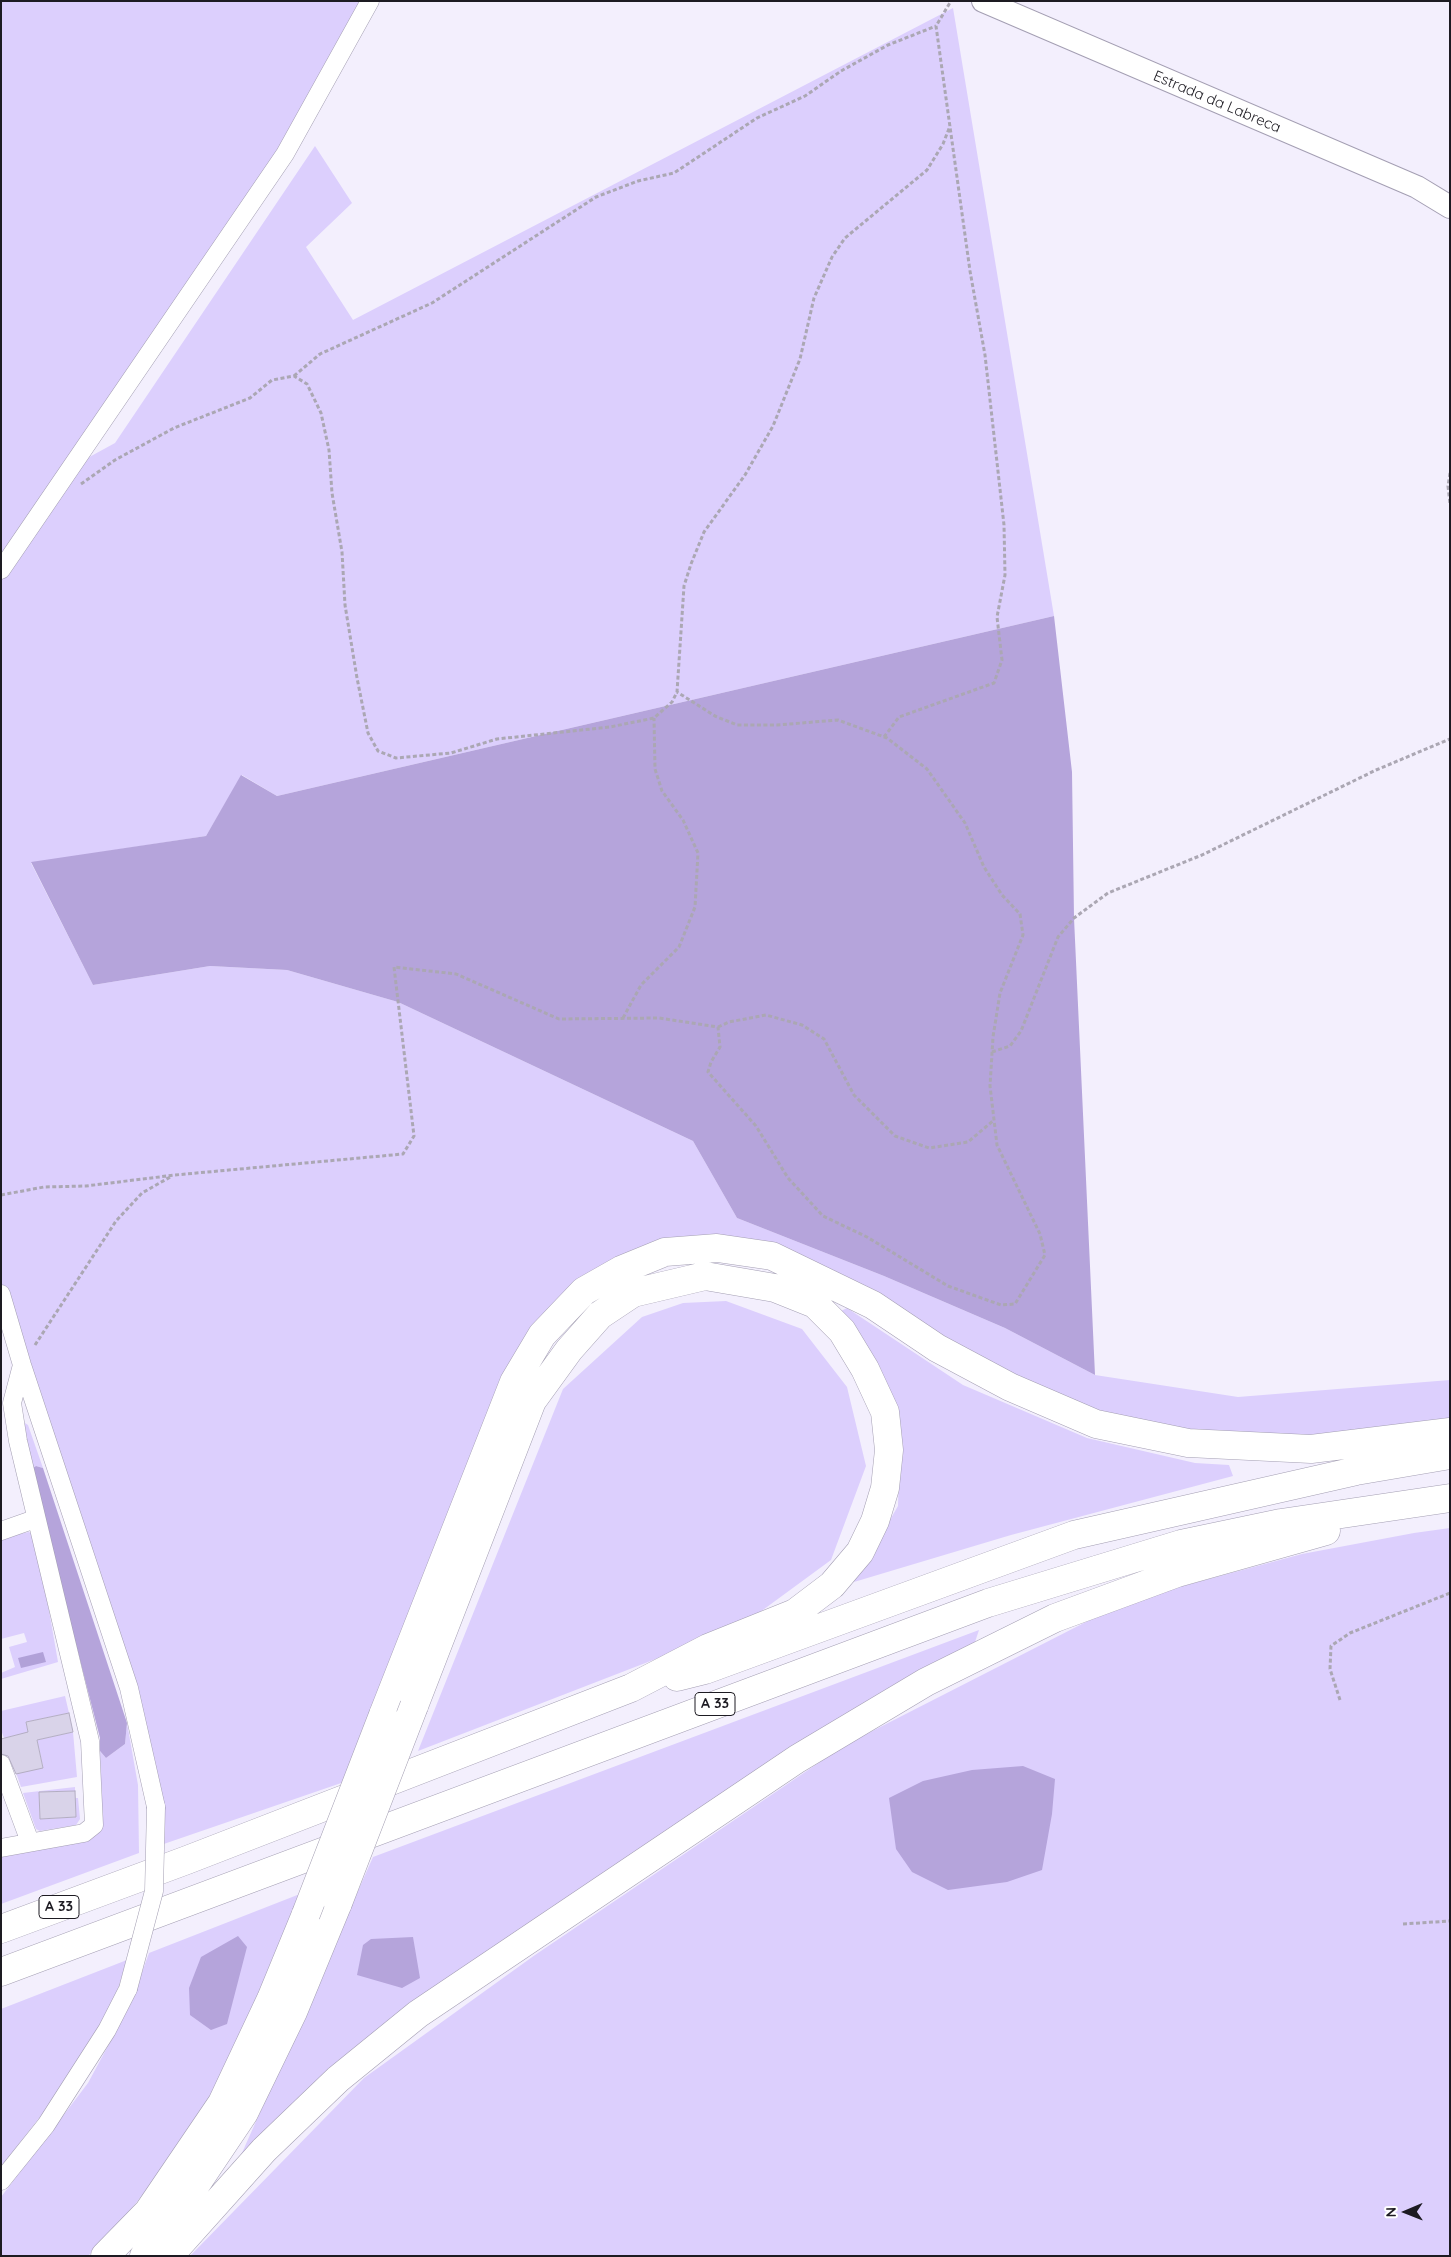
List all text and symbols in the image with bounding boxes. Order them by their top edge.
street label: Estrada da Labreca [1151,67,1283,137]
road number: A 33 [695,1692,735,1716]
road number: A 33 [39,1895,79,1918]
north arrow [1381,2187,1431,2237]
text: N [1382,2207,1400,2218]

